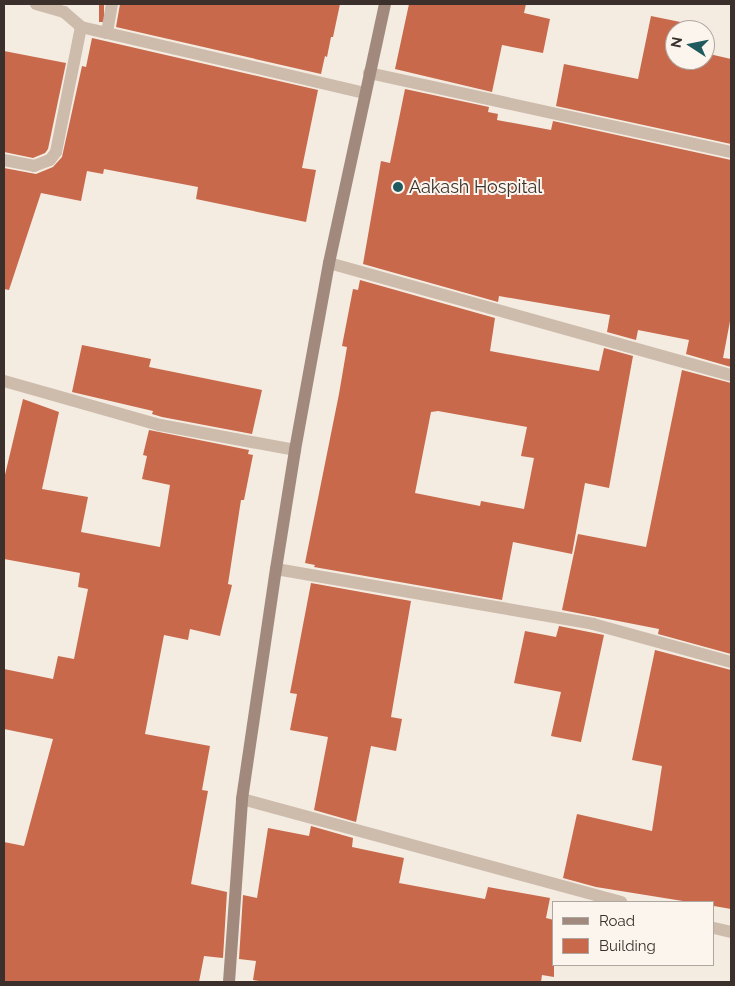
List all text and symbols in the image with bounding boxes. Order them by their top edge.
north arrow [665,20,715,70]
text: N [667,36,685,49]
place label: Aakash Hospital [409,176,542,198]
marker: Aakash Hospital [391,180,405,194]
legend [552,901,715,966]
text: Road [599,912,635,930]
text: Building [599,937,656,955]

